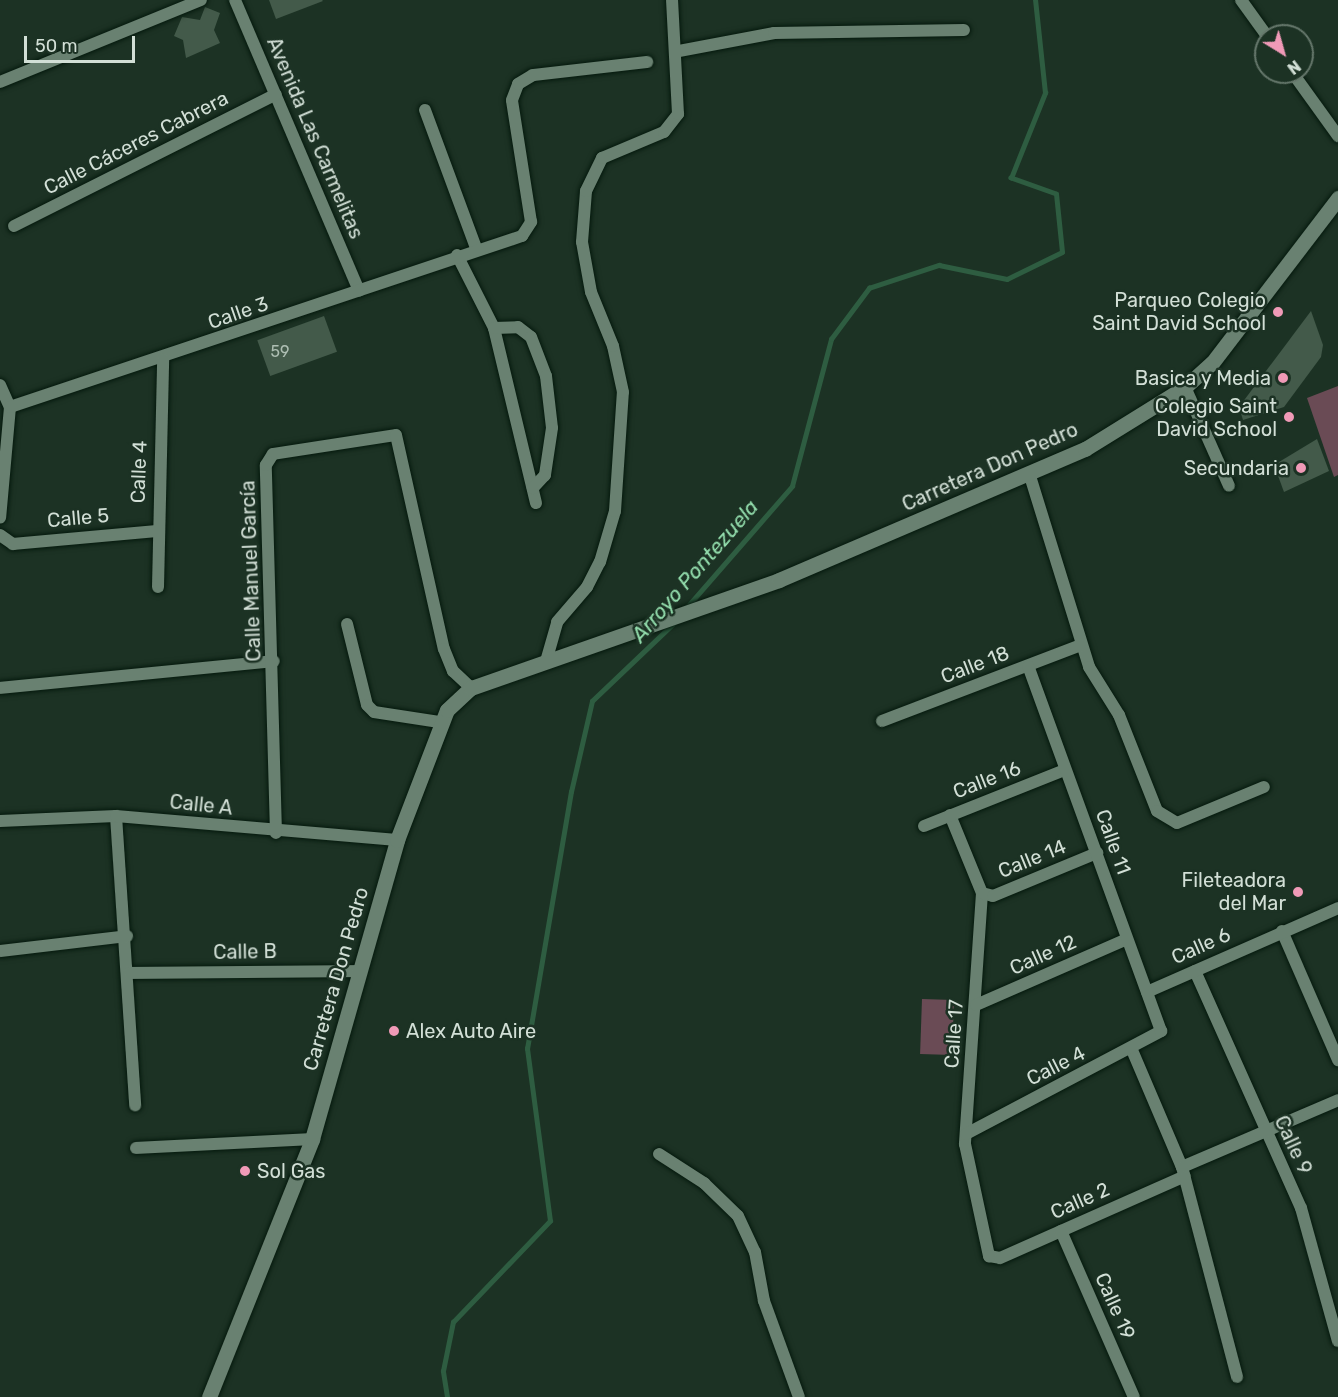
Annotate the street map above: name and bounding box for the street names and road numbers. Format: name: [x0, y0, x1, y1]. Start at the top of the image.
street label: Avenida Las Carmelitas: [262, 34, 368, 242]
street label: Calle Cáceres Cabrera: [40, 86, 232, 200]
street label: Calle 3: [205, 292, 271, 334]
street label: Carretera Don Pedro: [898, 417, 1082, 517]
street label: Calle 4: [126, 440, 152, 504]
street label: Calle Manuel García: [236, 480, 266, 662]
street label: Calle 5: [46, 503, 110, 533]
street label: Calle 18: [937, 641, 1013, 689]
street label: Calle 16: [950, 756, 1024, 804]
street label: Calle A: [168, 790, 234, 820]
street label: Calle 11: [1090, 806, 1136, 878]
street label: Calle 14: [995, 835, 1069, 883]
street label: Carretera Don Pedro: [298, 884, 374, 1074]
street label: Calle 6: [1168, 922, 1234, 970]
street label: Calle 12: [1006, 930, 1080, 980]
street label: Calle B: [213, 939, 277, 965]
street label: Calle 17: [940, 999, 968, 1069]
street label: Calle 4: [1023, 1041, 1089, 1091]
street label: Calle 9: [1269, 1112, 1317, 1178]
street label: Calle 2: [1047, 1177, 1113, 1225]
street label: Calle 19: [1090, 1269, 1140, 1343]

